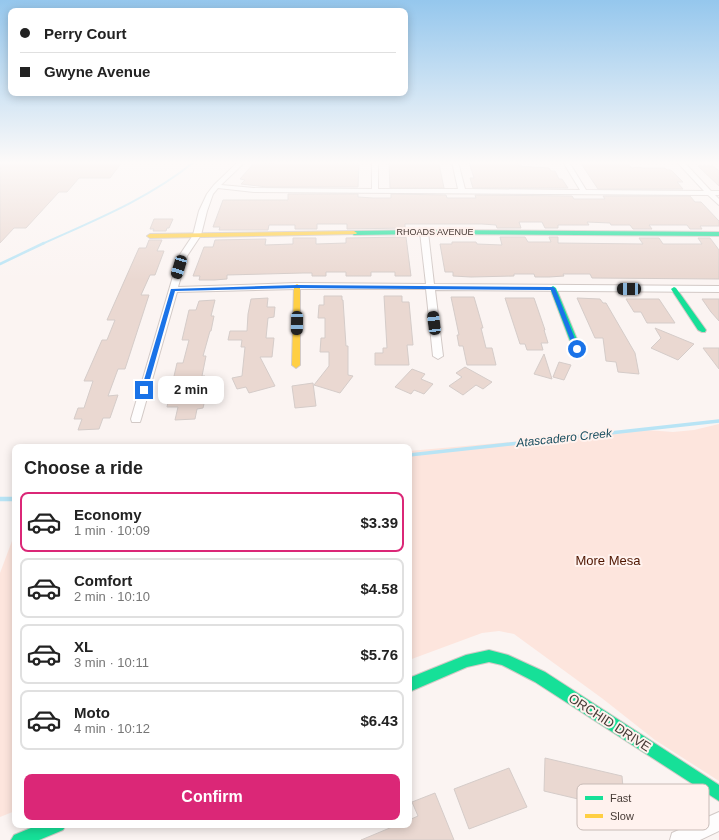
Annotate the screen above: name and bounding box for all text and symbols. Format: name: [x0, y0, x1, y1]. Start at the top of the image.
text: Perry Court: [44, 25, 127, 42]
text: Gwyne Avenue: [44, 63, 150, 80]
street label: RHOADS AVENUE: [397, 227, 473, 237]
car: [170, 254, 188, 280]
car: [617, 283, 641, 295]
car: [427, 310, 441, 336]
car: [291, 311, 303, 335]
route start: [568, 340, 586, 358]
callout: 2 min: [158, 376, 224, 404]
route end: [135, 381, 153, 399]
text: 2 min: [174, 382, 208, 397]
water label: Atascadero Creek: [515, 426, 613, 450]
text: Choose a ride: [24, 458, 143, 478]
icon: car: [26, 504, 62, 540]
text: Economy: [74, 506, 142, 523]
text: $3.39: [360, 514, 398, 531]
text: 1 min · 10:09: [74, 523, 150, 538]
park label: More Mesa: [575, 553, 641, 568]
icon: car: [26, 570, 62, 606]
text: Comfort: [74, 572, 132, 589]
text: $4.58: [360, 580, 398, 597]
text: 2 min · 10:10: [74, 589, 150, 604]
icon: car: [26, 636, 62, 672]
text: XL: [74, 638, 93, 655]
text: $5.76: [360, 646, 398, 663]
text: 3 min · 10:11: [74, 655, 149, 670]
street label: ORCHID DRIVE: [566, 690, 654, 755]
icon: car: [26, 702, 62, 738]
text: Moto: [74, 704, 110, 721]
text: $6.43: [360, 712, 398, 729]
text: 4 min · 10:12: [74, 721, 150, 736]
button: Confirm: [24, 774, 400, 820]
legend: [577, 784, 709, 830]
text: Fast: [610, 792, 631, 804]
text: Slow: [610, 810, 634, 822]

